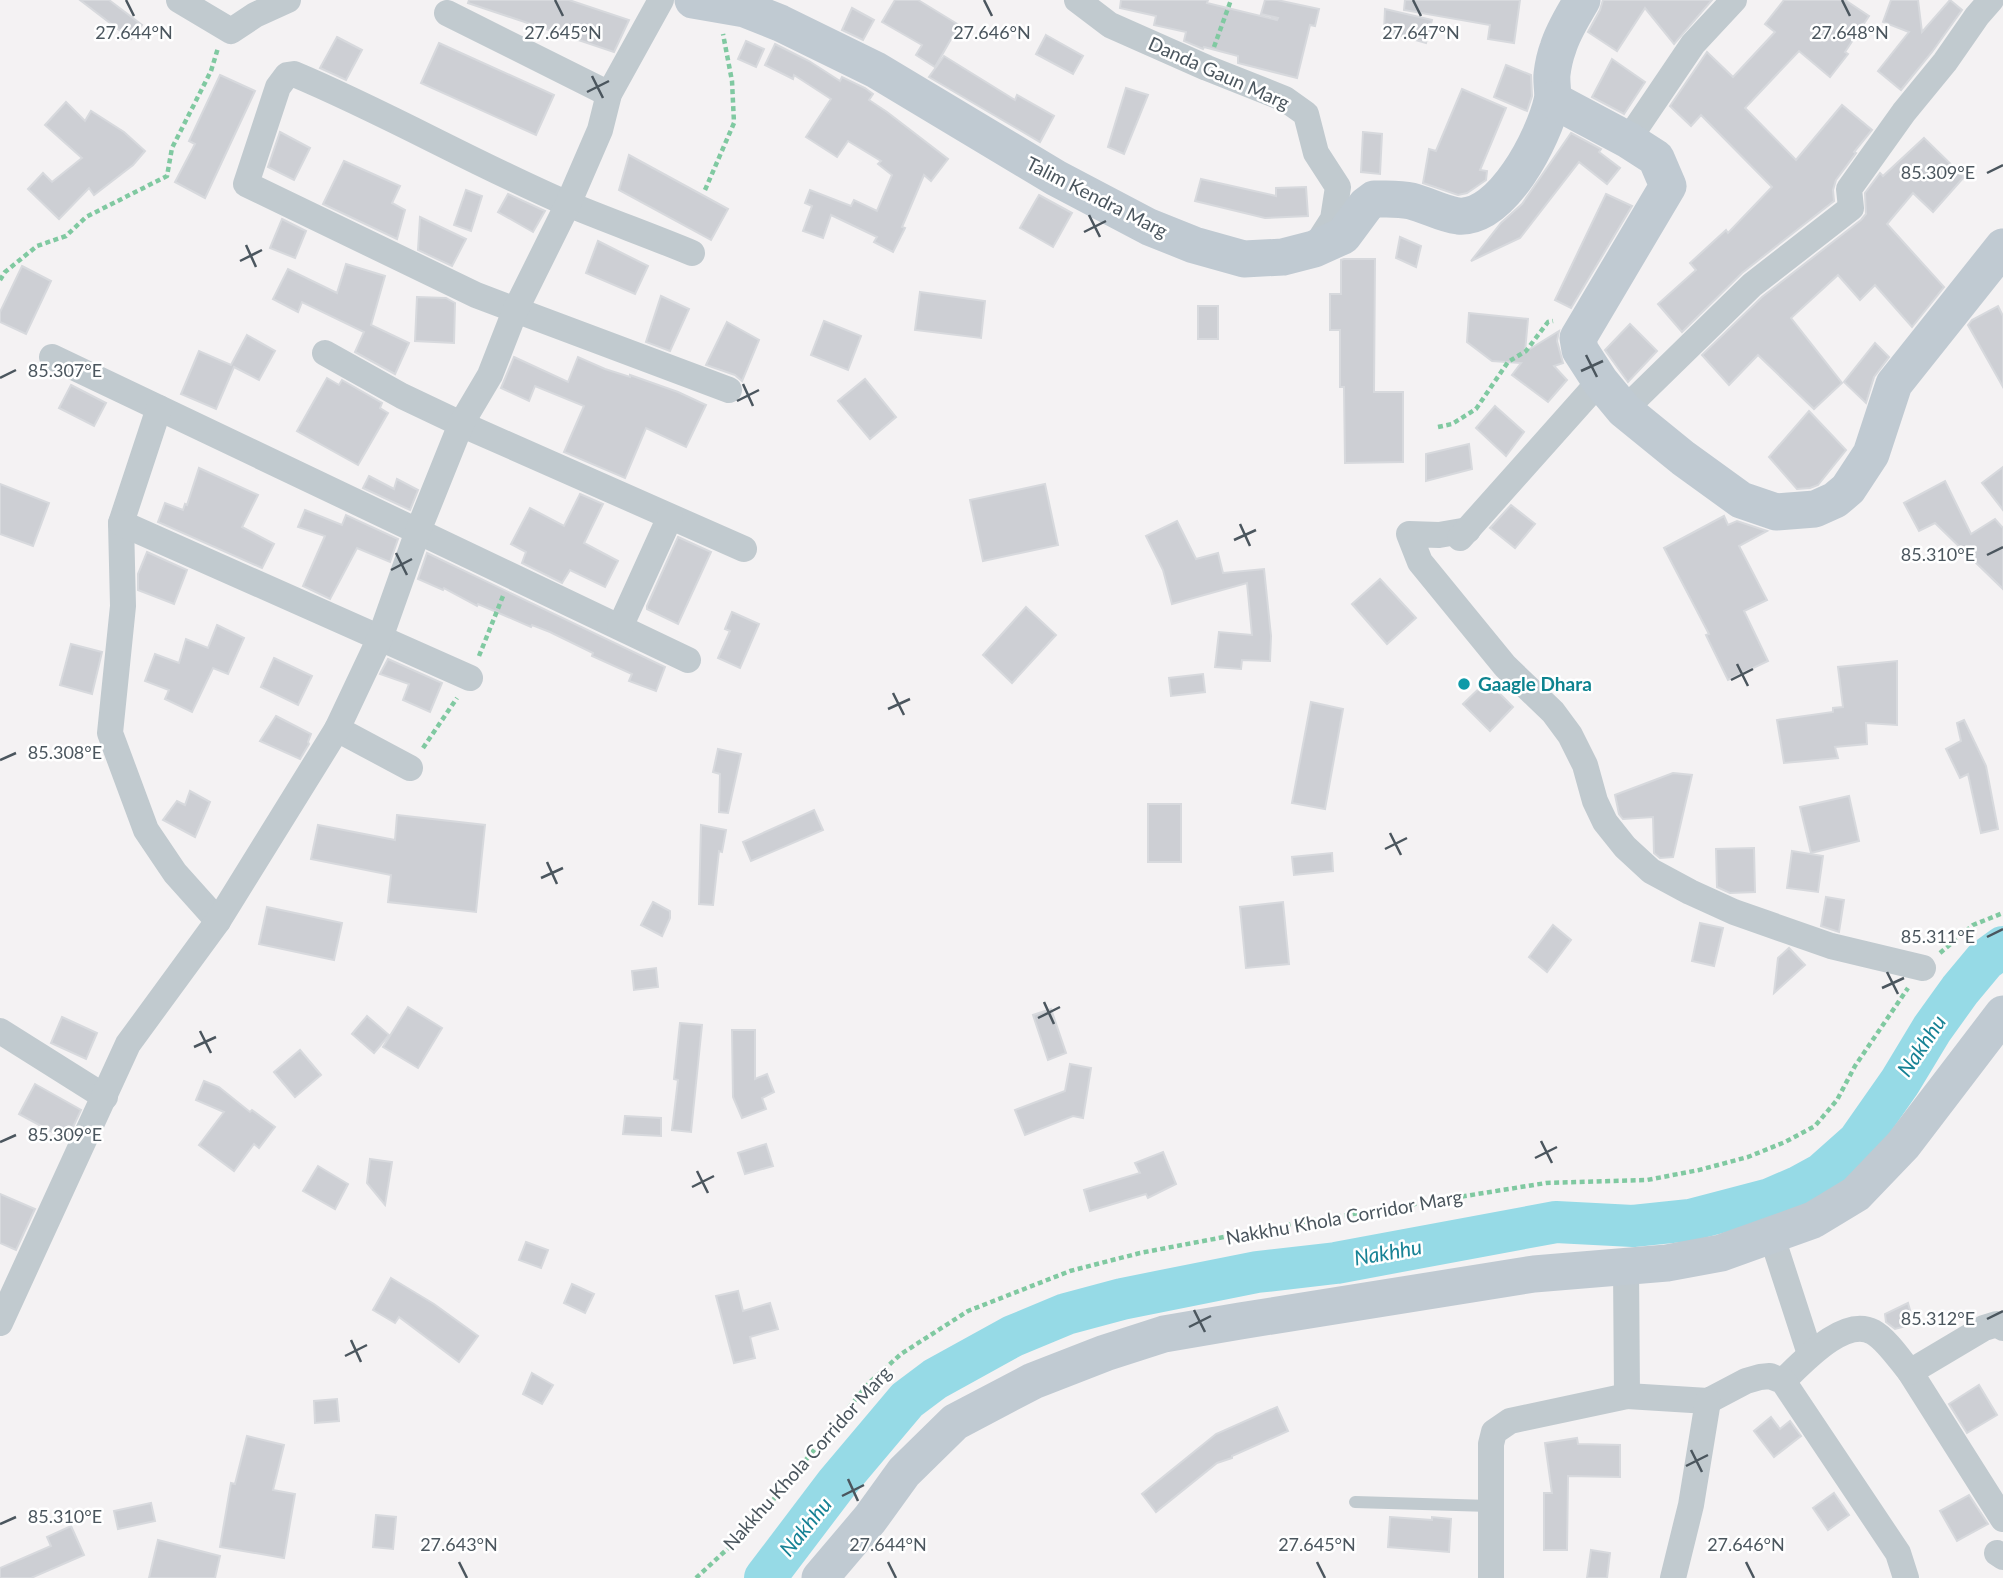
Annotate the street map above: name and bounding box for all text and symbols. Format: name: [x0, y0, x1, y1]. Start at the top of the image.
text: 27.644°N: [95, 21, 173, 43]
text: 27.645°N: [524, 21, 602, 43]
text: 27.646°N: [953, 21, 1031, 43]
text: 27.647°N: [1382, 21, 1460, 43]
text: 27.648°N: [1811, 21, 1889, 43]
street label: Danda Gaun Marg: [1145, 31, 1293, 114]
street label: Talim Kendra Marg: [1023, 151, 1172, 242]
text: 85.309°E: [1901, 161, 1975, 183]
text: 85.307°E: [28, 359, 102, 381]
text: 85.310°E: [1901, 543, 1975, 565]
place label: Gaagle Dhara: [1478, 672, 1592, 695]
marker: Gaagle Dhara: [1456, 676, 1472, 692]
text: 85.308°E: [28, 741, 102, 763]
text: 85.311°E: [1901, 925, 1975, 947]
water label: Nakhhu: [1891, 1010, 1950, 1081]
text: 85.309°E: [28, 1123, 102, 1145]
street label: Nakkhu Khola Corridor Marg: [1224, 1184, 1464, 1249]
water label: Nakhhu: [1352, 1233, 1424, 1270]
text: 85.312°E: [1901, 1307, 1975, 1329]
street label: Nakkhu Khola Corridor Marg: [718, 1361, 895, 1554]
water label: Nakhhu: [774, 1492, 836, 1561]
text: 85.310°E: [28, 1505, 102, 1527]
text: 27.643°N: [420, 1533, 498, 1555]
text: 27.644°N: [849, 1533, 927, 1555]
text: 27.645°N: [1278, 1533, 1356, 1555]
text: 27.646°N: [1707, 1533, 1785, 1555]

